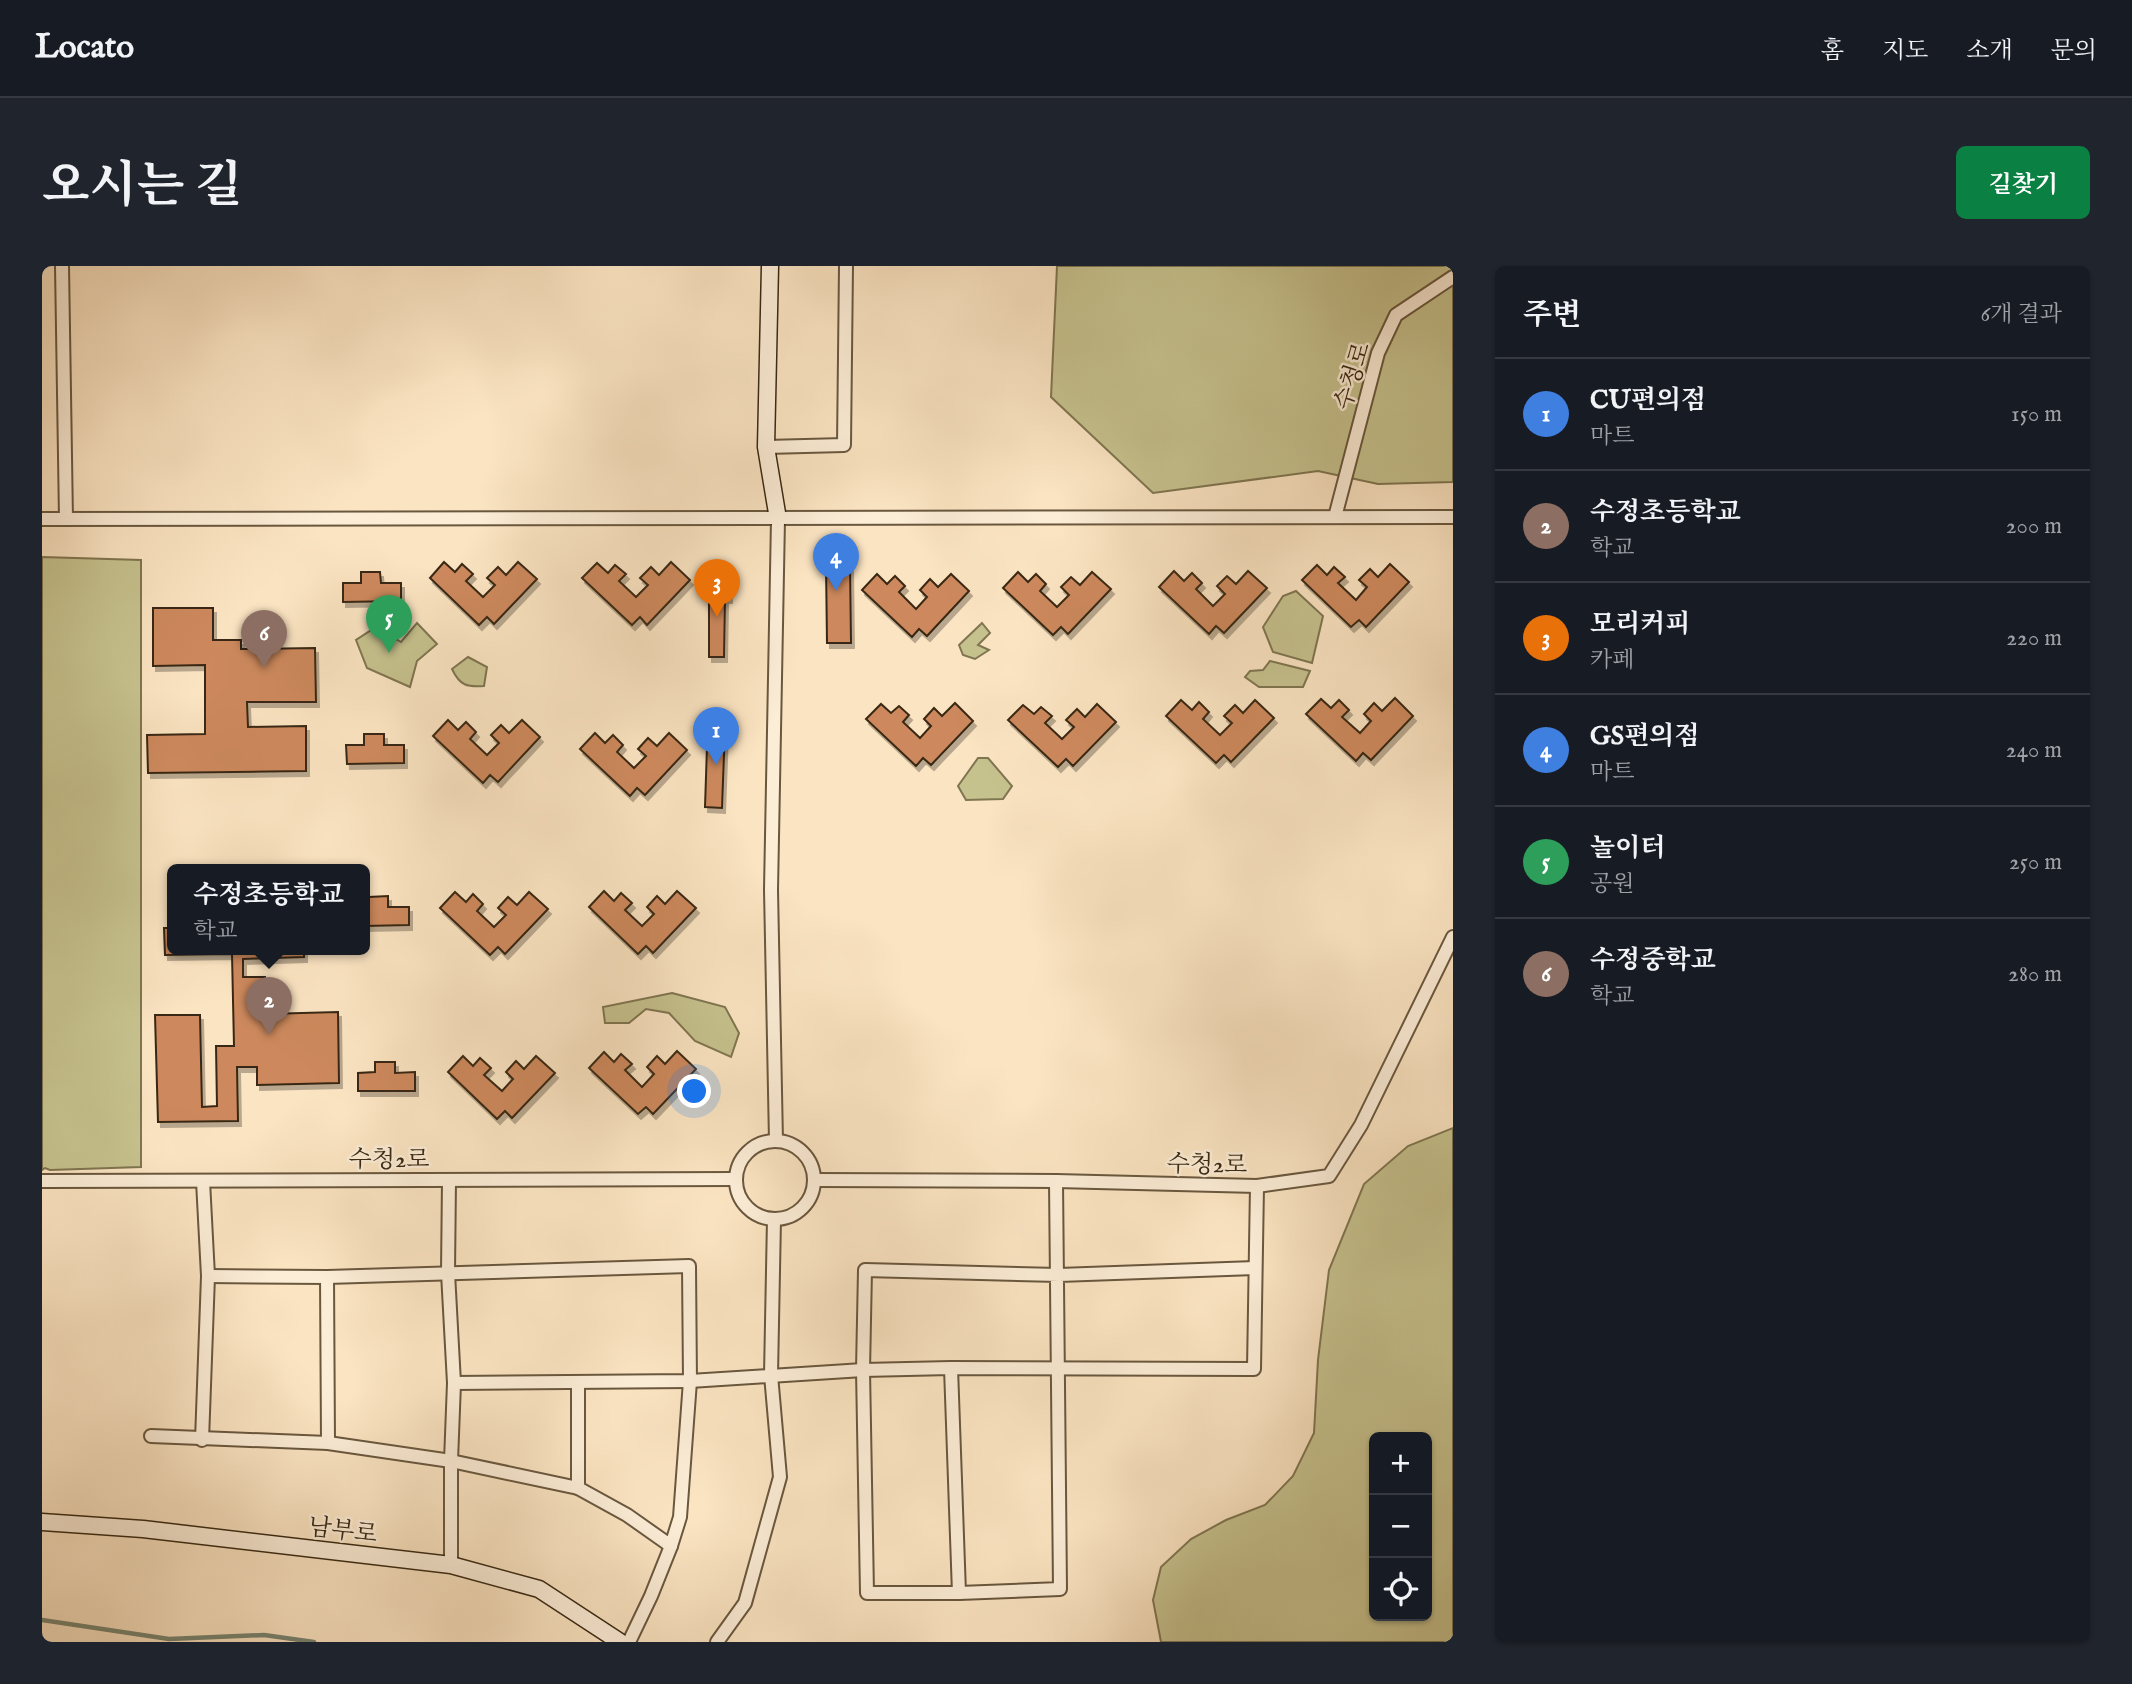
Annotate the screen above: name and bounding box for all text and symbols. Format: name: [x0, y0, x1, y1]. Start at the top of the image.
text: Locato: [35, 27, 134, 69]
text: 홈: [1821, 36, 1844, 67]
text: 지도: [1882, 36, 1928, 67]
text: 소개: [1966, 36, 2013, 67]
text: 문의: [2051, 36, 2097, 67]
button: 길찾기: [1956, 146, 2090, 219]
text: 오시는 길: [42, 157, 242, 219]
text: 주변: [1523, 297, 1581, 335]
text: 6개 결과: [1981, 300, 2062, 329]
street label: 수청로: [1328, 339, 1378, 414]
text: CU편의점: [1590, 384, 1706, 417]
text: 1: [1542, 400, 1550, 429]
text: 150 m: [2011, 400, 2062, 429]
text: 마트: [1590, 422, 1634, 451]
text: 수정초등학교: [1590, 496, 1741, 529]
text: 2: [1541, 512, 1551, 541]
text: 200 m: [2006, 512, 2062, 541]
pin: 4: [813, 533, 859, 591]
text: 학교: [1590, 534, 1634, 563]
pin: 3: [694, 559, 740, 617]
pin: 5: [366, 595, 412, 653]
text: 모리커피: [1590, 608, 1690, 641]
pin: 6: [241, 610, 287, 668]
text: 3: [1542, 624, 1550, 653]
text: 220 m: [2006, 624, 2062, 653]
text: 카페: [1590, 646, 1634, 675]
pin: 1: [693, 707, 739, 765]
text: GS편의점: [1590, 720, 1699, 753]
text: 4: [1540, 736, 1552, 765]
text: 240 m: [2006, 736, 2062, 765]
text: 마트: [1590, 758, 1634, 787]
text: 놀이터: [1590, 832, 1665, 865]
text: 5: [1542, 848, 1550, 877]
text: 250 m: [2009, 848, 2062, 877]
popup: [167, 864, 370, 955]
text: 공원: [1590, 870, 1634, 899]
text: 수정초등학교: [193, 879, 344, 912]
text: 학교: [193, 917, 238, 946]
text: 수정중학교: [1590, 944, 1716, 977]
text: 6: [1541, 960, 1551, 989]
text: 280 m: [2008, 960, 2062, 989]
pin: 2: [246, 977, 292, 1035]
text: 학교: [1590, 982, 1634, 1011]
your location: [677, 1074, 711, 1108]
street label: 수청2로: [349, 1145, 429, 1176]
street label: 수청2로: [1166, 1149, 1248, 1182]
map controls: [1369, 1432, 1432, 1621]
button: +: [1369, 1432, 1432, 1495]
button: −: [1369, 1495, 1432, 1558]
street label: 남부로: [306, 1512, 379, 1551]
button: locate: [1369, 1558, 1432, 1621]

